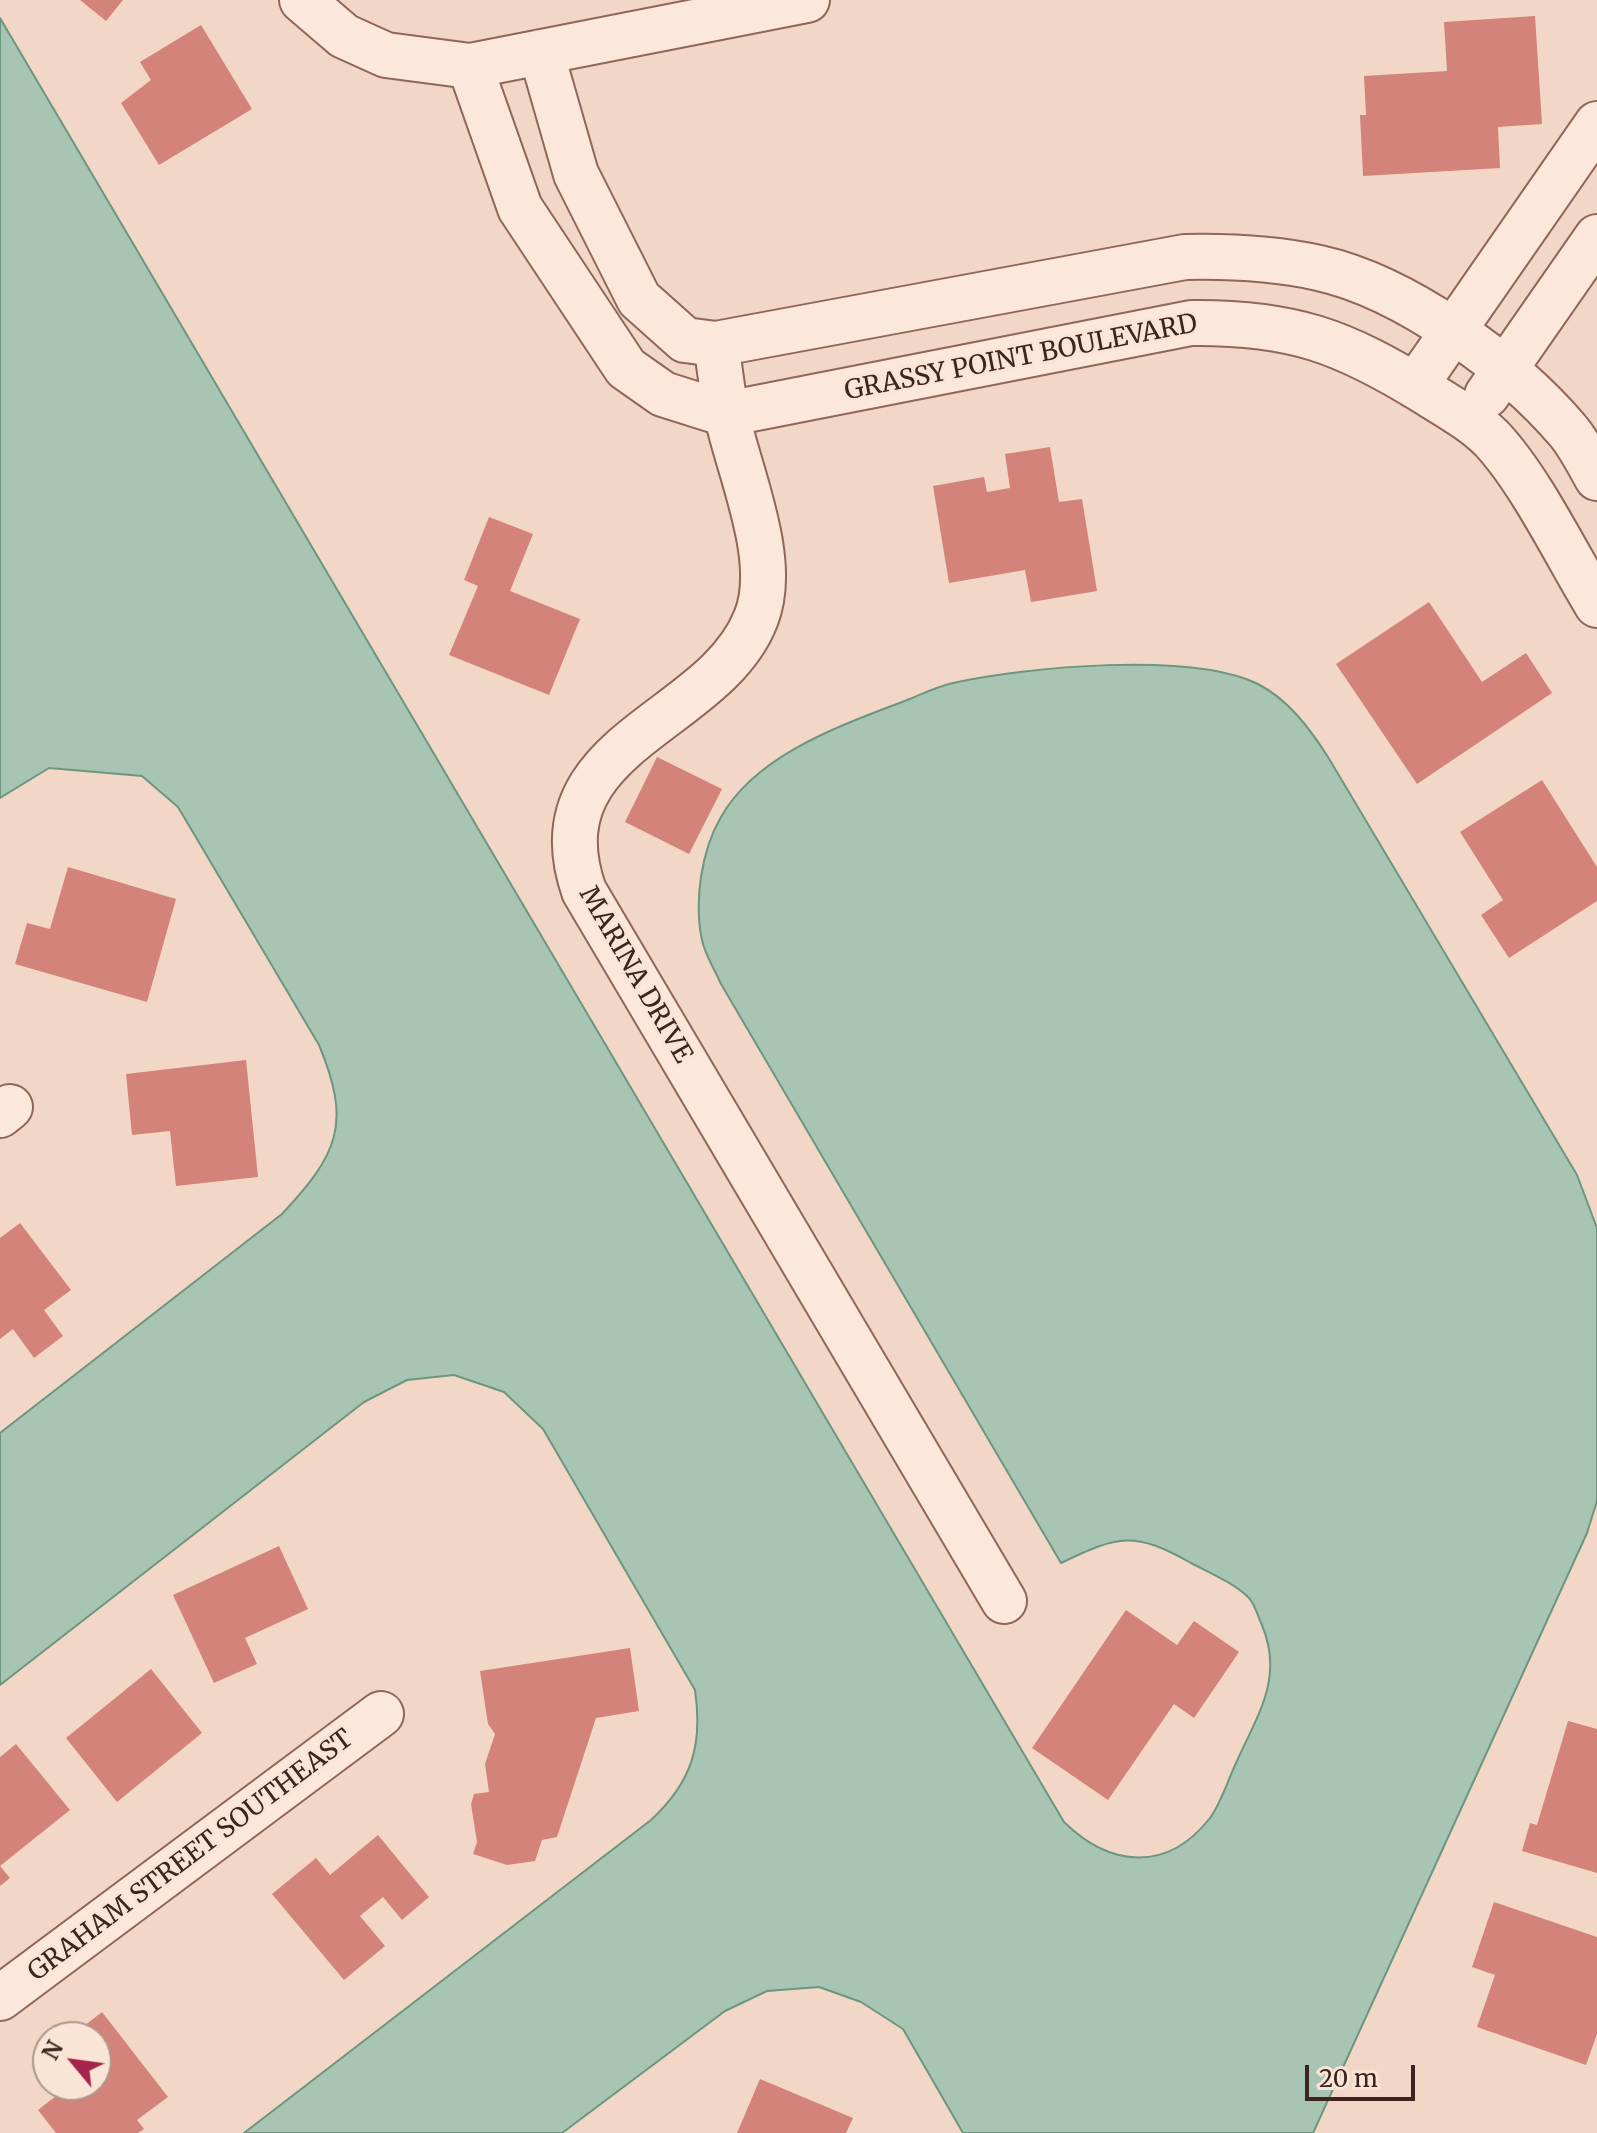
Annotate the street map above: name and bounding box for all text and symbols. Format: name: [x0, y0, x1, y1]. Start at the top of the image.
street label: GRASSY POINT BOULEVARD: [842, 308, 1200, 408]
street label: MARINA DRIVE: [572, 881, 698, 1069]
street label: GRAHAM STREET SOUTHEAST: [22, 1724, 360, 1988]
north arrow: [32, 2021, 112, 2101]
text: N: [36, 2036, 69, 2065]
scale bar: [1309, 2049, 1419, 2099]
text: 20 m: [1319, 2063, 1378, 2094]

